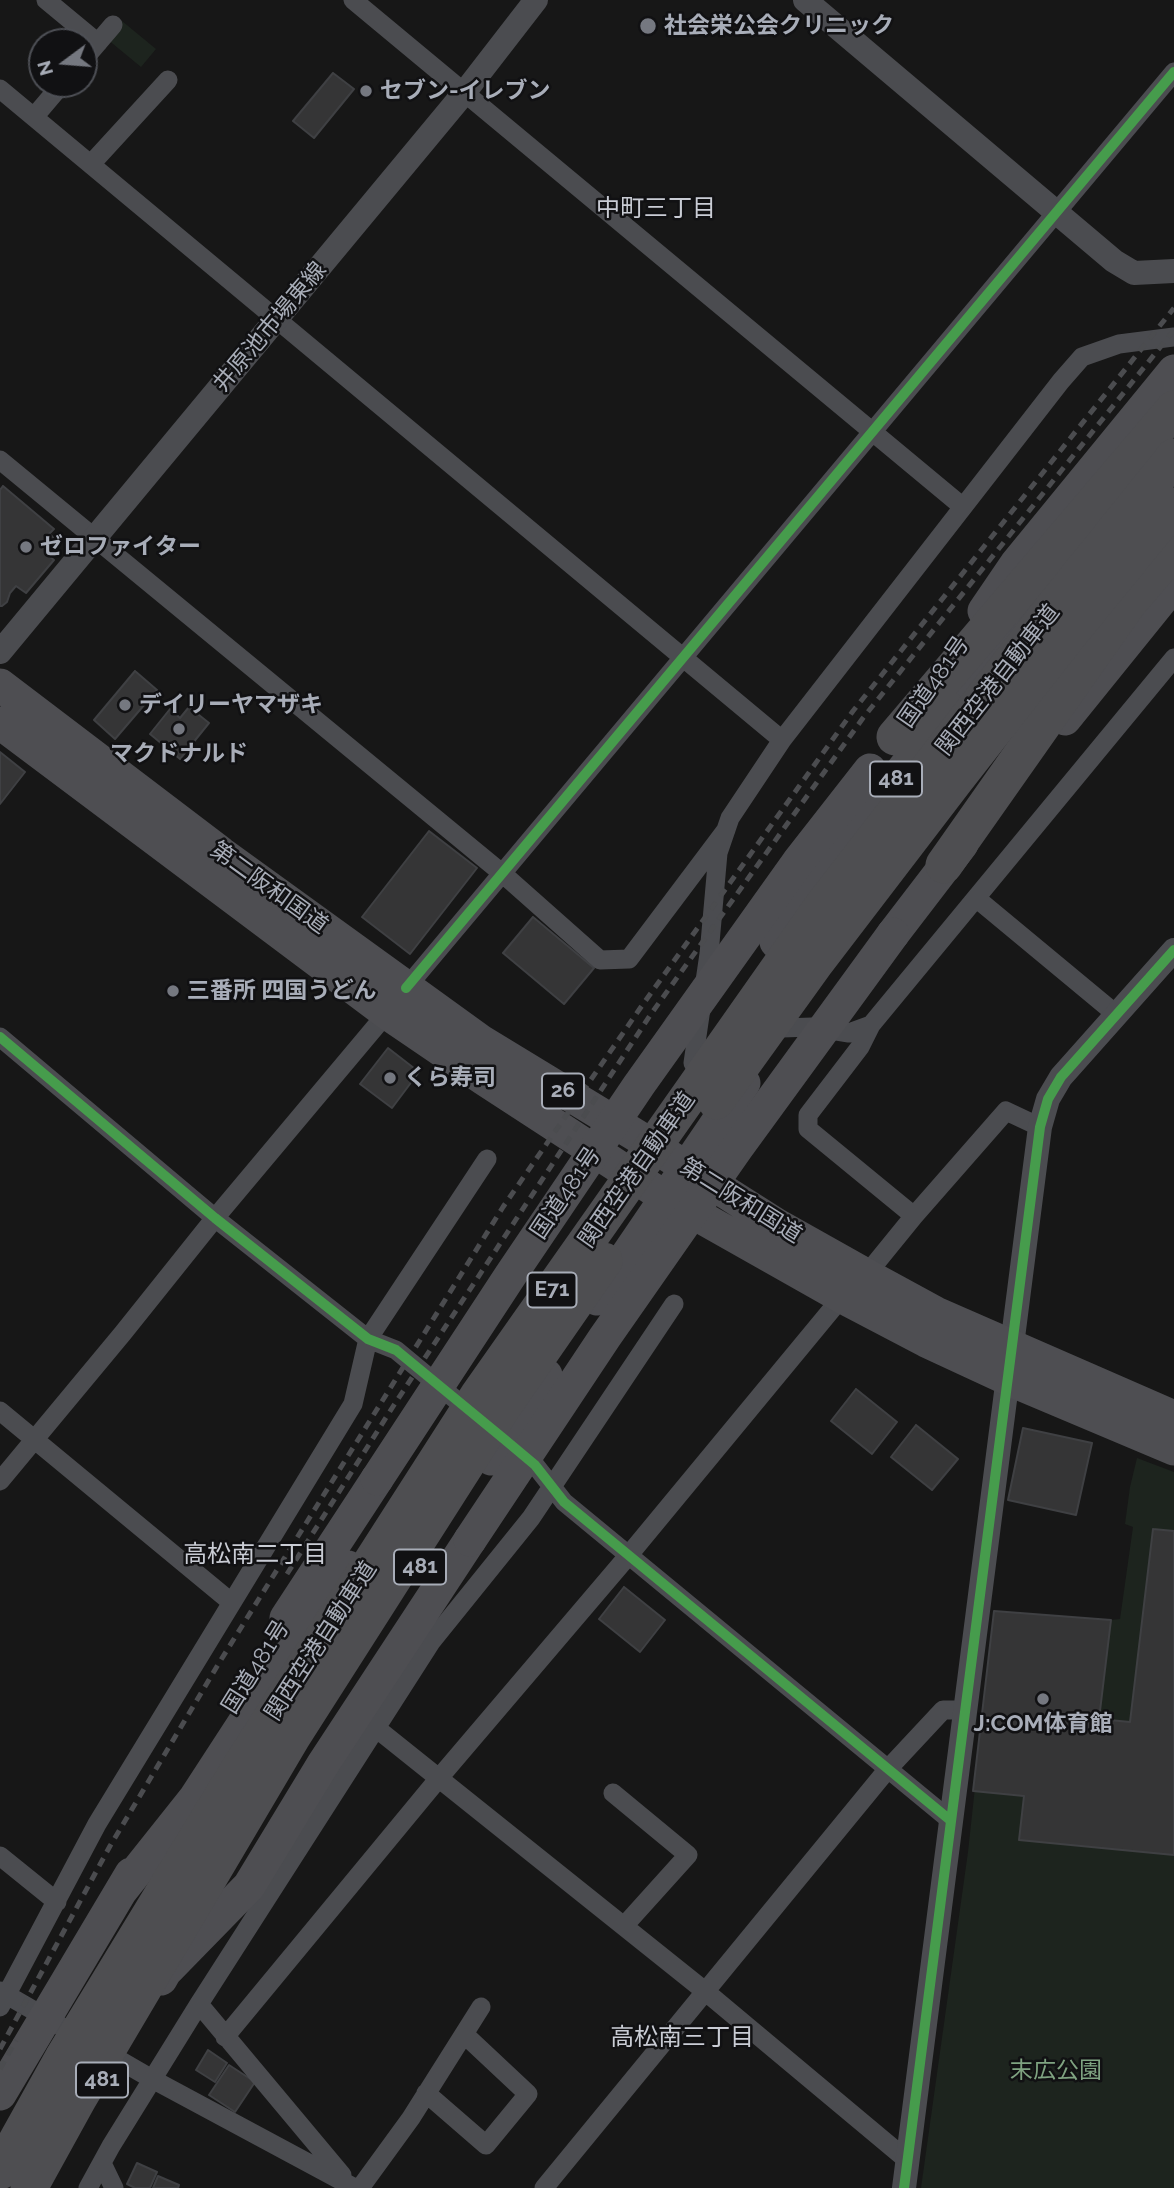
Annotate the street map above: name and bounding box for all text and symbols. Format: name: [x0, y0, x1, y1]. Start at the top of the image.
place label: 社会栄公会クリニック: [664, 12, 894, 40]
marker: 社会栄公会クリニック: [638, 16, 658, 36]
north arrow: [28, 28, 98, 98]
text: N: [32, 58, 57, 78]
place label: セブン-イレブン: [380, 77, 551, 105]
marker: セブン-イレブン: [358, 83, 374, 99]
district label: 中町三丁目: [596, 195, 716, 223]
street label: 井原池市場東線: [208, 256, 332, 398]
place label: ゼロファイター: [40, 533, 201, 561]
marker: ゼロファイター: [18, 539, 34, 555]
street label: 関西空港自動車道: [930, 599, 1066, 761]
street label: 国道481号: [893, 631, 975, 733]
place label: デイリーヤマザキ: [139, 691, 323, 719]
marker: デイリーヤマザキ: [117, 697, 133, 713]
marker: マクドナルド: [171, 721, 187, 737]
place label: マクドナルド: [110, 740, 248, 768]
road number: 481: [870, 762, 922, 796]
street label: 第二阪和国道: [205, 836, 333, 940]
place label: 三番所 四国うどん: [187, 977, 377, 1005]
marker: 三番所 四国うどん: [165, 983, 181, 999]
place label: くら寿司: [404, 1064, 496, 1092]
marker: くら寿司: [382, 1070, 398, 1086]
road number: 26: [542, 1074, 584, 1108]
street label: 関西空港自動車道: [573, 1087, 701, 1253]
street label: 国道481号: [525, 1142, 607, 1244]
street label: 第二阪和国道: [675, 1153, 807, 1249]
road number: E71: [528, 1272, 576, 1308]
district label: 高松南二丁目: [183, 1541, 327, 1569]
road number: 481: [394, 1550, 446, 1584]
street label: 関西空港自動車道: [259, 1556, 383, 1726]
street label: 国道481号: [216, 1615, 296, 1719]
marker: J:COM体育館: [1035, 1691, 1051, 1707]
place label: J:COM体育館: [974, 1710, 1112, 1738]
district label: 高松南三丁目: [610, 2024, 754, 2052]
park label: 末広公園: [1010, 2057, 1102, 2085]
road number: 481: [76, 2062, 128, 2098]

